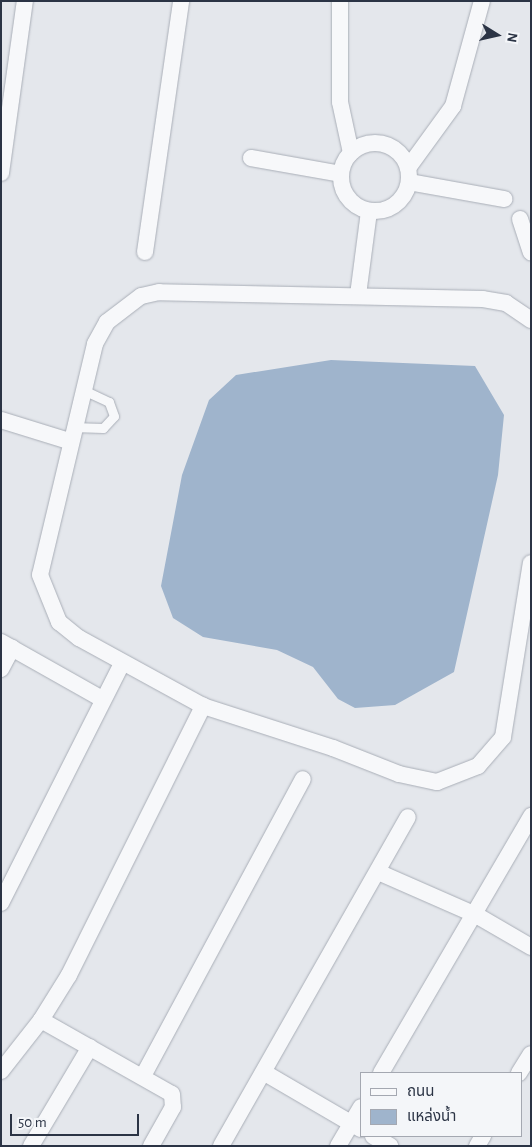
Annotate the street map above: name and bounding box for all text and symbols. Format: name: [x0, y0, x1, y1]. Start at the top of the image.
north arrow: [472, 10, 522, 60]
text: N: [504, 32, 520, 44]
legend: [360, 1072, 522, 1137]
text: ถนน: [407, 1084, 434, 1099]
scale bar: [12, 1104, 141, 1136]
text: แหล่งน้ำ: [407, 1109, 456, 1124]
text: 50 m: [18, 1115, 47, 1130]

